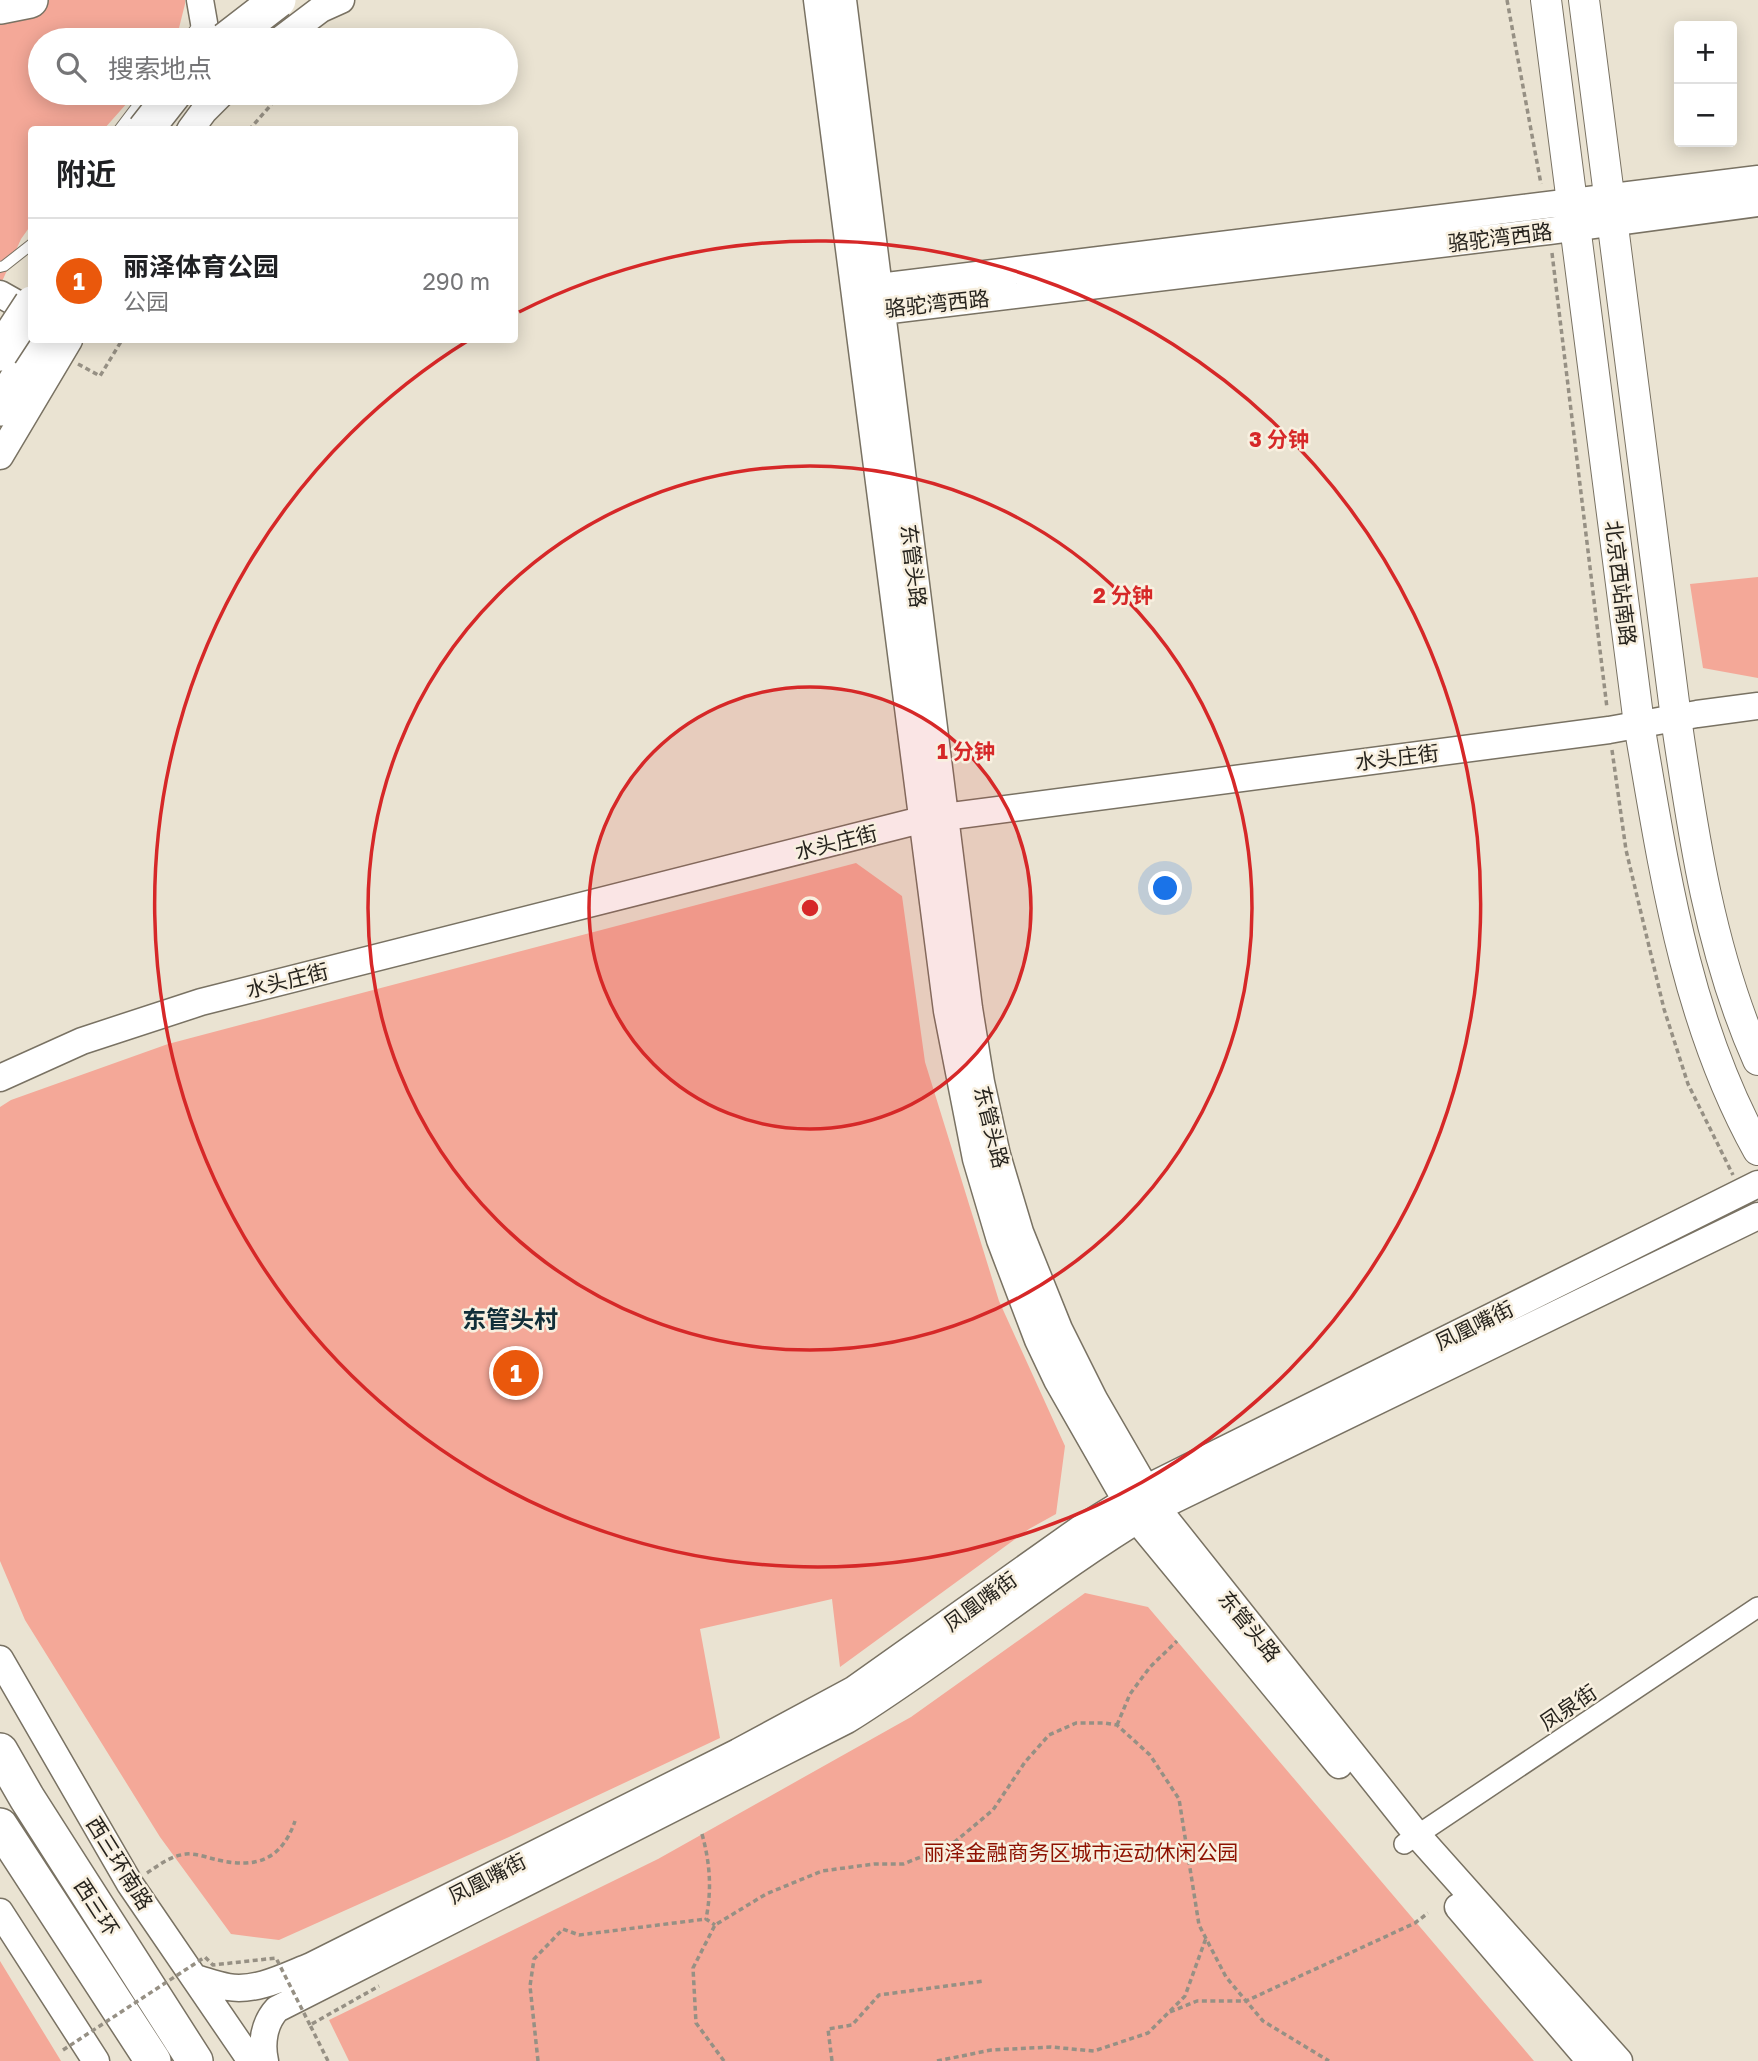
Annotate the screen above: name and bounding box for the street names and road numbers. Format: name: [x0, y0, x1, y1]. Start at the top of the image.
street label: 骆驼湾西路: [1446, 218, 1554, 256]
street label: 骆驼湾西路: [883, 285, 991, 321]
street label: 北京西站南路: [1600, 519, 1642, 647]
street label: 东管头路: [896, 523, 932, 609]
street label: 水头庄街: [1354, 739, 1440, 775]
street label: 水头庄街: [792, 819, 880, 865]
street label: 水头庄街: [243, 957, 331, 1003]
street label: 东管头路: [969, 1083, 1015, 1171]
street label: 凤凰嘴街: [1431, 1295, 1517, 1355]
street label: 凤凰嘴街: [938, 1566, 1022, 1636]
street label: 东管头路: [1213, 1585, 1287, 1667]
street label: 凤泉街: [1535, 1679, 1601, 1735]
street label: 西三环南路: [81, 1812, 159, 1914]
street label: 凤凰嘴街: [444, 1847, 530, 1909]
street label: 西三环: [69, 1874, 125, 1940]

